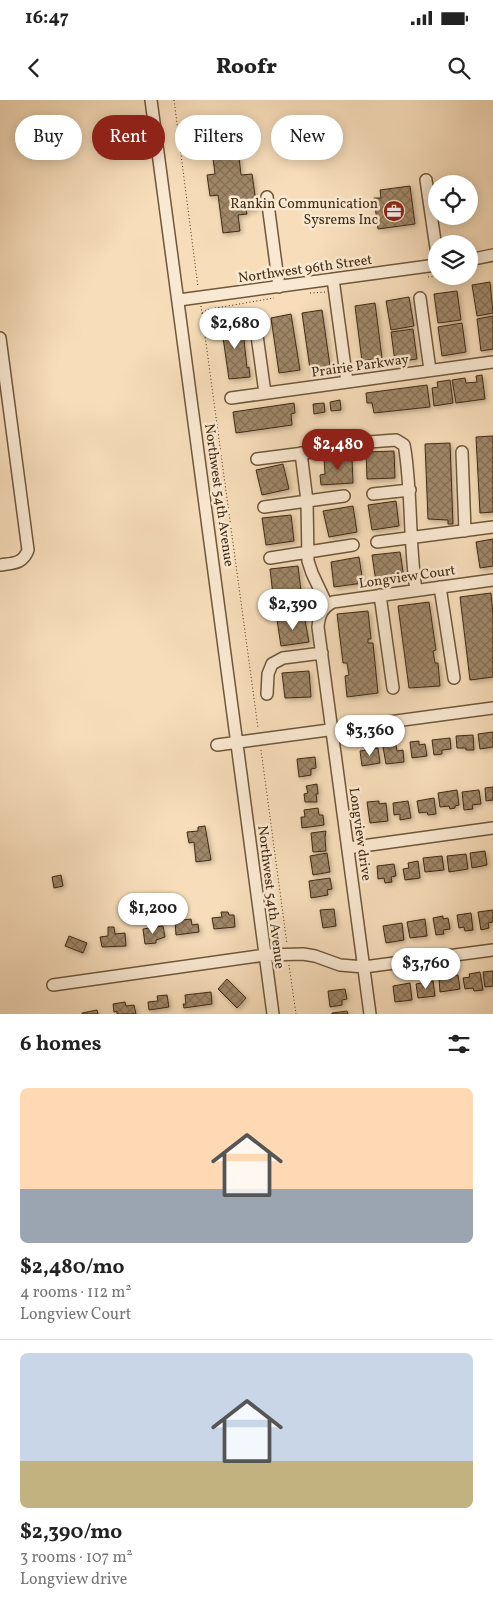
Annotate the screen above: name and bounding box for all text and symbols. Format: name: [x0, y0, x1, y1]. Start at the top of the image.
text: 16:47: [25, 5, 69, 31]
text: Roofr: [216, 52, 277, 83]
icon: back: [20, 54, 48, 82]
icon: search: [445, 54, 473, 82]
chip: Buy: [15, 115, 82, 160]
chip: Rent: [92, 115, 165, 160]
chip: Filters: [175, 115, 261, 160]
chip: New: [271, 115, 343, 160]
map controls: [428, 175, 478, 285]
button: locate: [428, 175, 478, 225]
place label: Rankin Communication Sysrems Inc: [230, 195, 378, 230]
office icon: Rankin Communication Sysrems Inc: [382, 199, 406, 223]
button: layers: [428, 235, 478, 285]
street label: Northwest 96th Street: [237, 251, 374, 288]
pin: $2,680: [194, 308, 276, 350]
text: $2,680: [210, 313, 260, 335]
street label: Prairie Parkway: [310, 350, 411, 383]
street label: Northwest 54th Avenue: [199, 422, 238, 568]
pin: $2,480: [297, 428, 379, 471]
text: $2,480: [313, 434, 363, 456]
street label: Longview Court: [358, 561, 457, 594]
pin: $2,390: [252, 588, 334, 631]
text: $2,390: [269, 594, 317, 616]
pin: $3,360: [329, 714, 411, 757]
text: $3,360: [346, 720, 394, 742]
street label: Longview drive: [344, 786, 376, 882]
street label: Northwest 54th Avenue: [252, 824, 289, 970]
pin: $1,200: [112, 892, 194, 935]
text: $1,200: [129, 898, 177, 920]
pin: $3,760: [385, 948, 467, 990]
text: $3,760: [402, 953, 450, 975]
text: 6 homes: [20, 1030, 101, 1059]
icon: filters: [445, 1030, 473, 1058]
icon: home: [202, 1120, 292, 1210]
text: $2,480/mo: [20, 1253, 124, 1282]
text: 4 rooms · 112 m²: [20, 1282, 131, 1304]
text: Longview Court: [20, 1304, 131, 1326]
icon: home: [202, 1386, 292, 1476]
text: $2,390/mo: [20, 1518, 122, 1547]
text: 3 rooms · 107 m²: [20, 1547, 133, 1569]
text: Longview drive: [20, 1569, 127, 1591]

